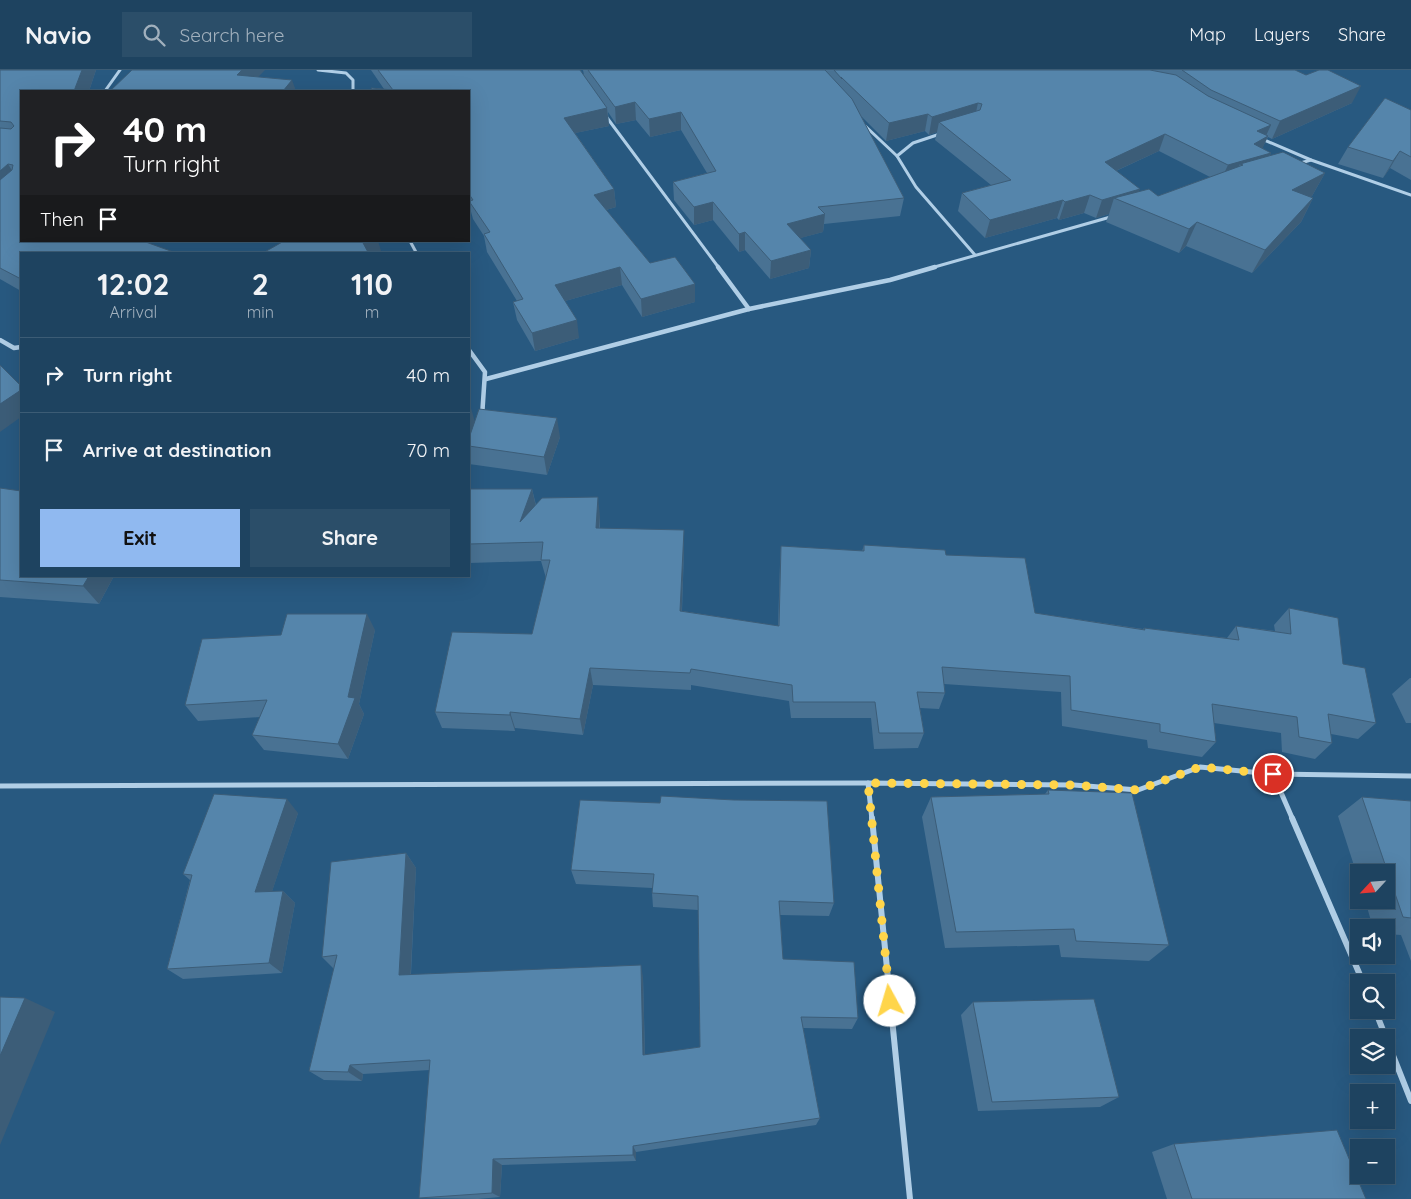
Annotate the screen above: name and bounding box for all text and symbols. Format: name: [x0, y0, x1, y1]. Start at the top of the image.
search box: [122, 12, 472, 57]
text: Navio: [25, 20, 92, 50]
icon: search: [140, 21, 168, 49]
text: Search here: [180, 23, 284, 47]
text: Map: [1189, 23, 1226, 46]
text: Layers: [1254, 23, 1310, 46]
text: Share: [1338, 23, 1386, 46]
text: 40 m: [123, 107, 207, 151]
icon: right: [40, 110, 105, 175]
text: Turn right: [123, 150, 220, 178]
icon: arrive: [94, 205, 122, 233]
text: Then: [40, 207, 84, 231]
text: 12:02: [97, 265, 170, 303]
text: 2: [252, 265, 269, 303]
text: 110: [351, 265, 393, 303]
text: Arrival: [109, 302, 157, 322]
text: min: [247, 302, 274, 322]
text: m: [365, 302, 379, 322]
icon: right: [40, 361, 68, 389]
text: Turn right: [83, 363, 172, 387]
text: 40 m: [406, 363, 450, 387]
icon: arrive: [40, 436, 68, 464]
text: Arrive at destination: [83, 438, 272, 462]
text: 70 m: [406, 438, 450, 462]
button: Exit: [40, 509, 240, 567]
button: Share: [250, 509, 450, 567]
pin: [1252, 753, 1294, 795]
icon: arrive: [1259, 760, 1287, 788]
north arrow: [1350, 864, 1395, 909]
map controls: [1350, 864, 1395, 1184]
button: sound: [1350, 919, 1395, 964]
position arrow: [863, 974, 915, 1026]
button: search: [1350, 974, 1395, 1019]
button: layers: [1350, 1029, 1395, 1074]
button: +: [1350, 1084, 1395, 1129]
button: −: [1350, 1139, 1395, 1184]

